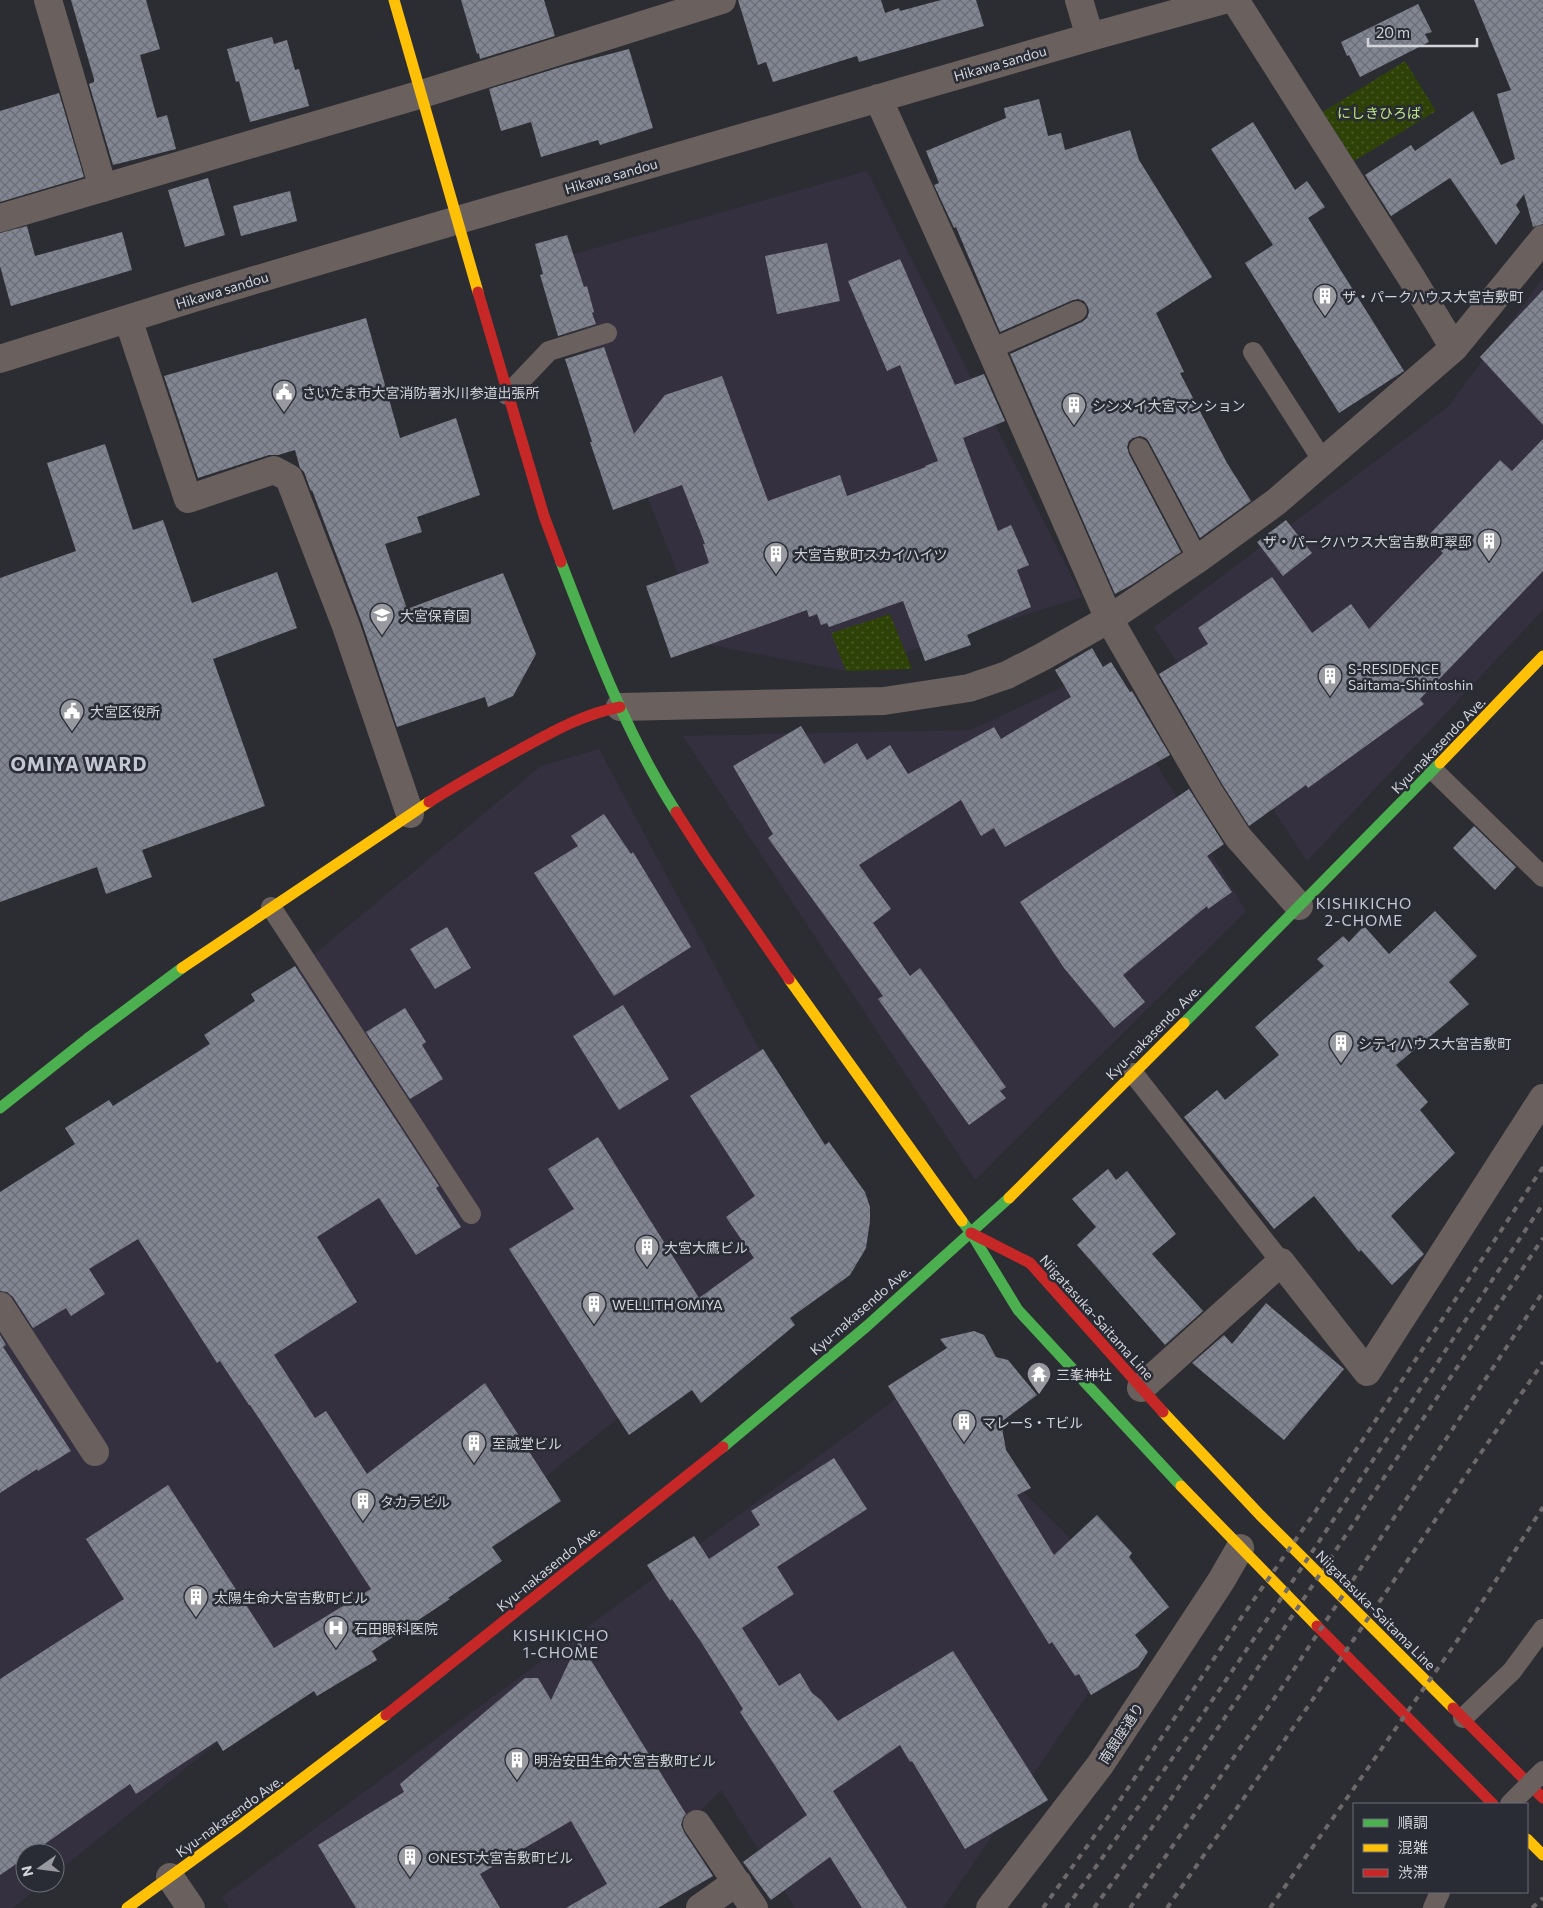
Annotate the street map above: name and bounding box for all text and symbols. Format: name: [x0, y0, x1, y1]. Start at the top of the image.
scale bar: [1368, 15, 1477, 47]
text: 20 m: [1376, 23, 1410, 41]
street label: Hikawa sandou: [952, 42, 1048, 84]
park label: にしきひろば: [1337, 104, 1421, 121]
street label: Hikawa sandou: [563, 155, 659, 197]
street label: Hikawa sandou: [174, 268, 270, 312]
building icon: ザ・パークハウス大宮吉敷町: [1312, 283, 1338, 317]
place label: ザ・パークハウス大宮吉敷町: [1342, 288, 1523, 305]
public building icon: さいたま市大宮消防署氷川参道出張所: [271, 379, 297, 413]
place label: さいたま市大宮消防署氷川参道出張所: [302, 384, 540, 401]
building icon: シンメイ大宮マンション: [1061, 392, 1087, 426]
place label: シンメイ大宮マンション: [1092, 397, 1246, 414]
building icon: ザ・パークハウス大宮吉敷町翠邸: [1476, 528, 1502, 562]
place label: ザ・パークハウス大宮吉敷町翠邸: [1263, 533, 1472, 550]
building icon: 大宮吉敷町スカイハイツ: [763, 541, 789, 575]
place label: 大宮吉敷町スカイハイツ: [794, 546, 947, 563]
school or university icon: 大宮保育園: [369, 602, 395, 636]
place label: 大宮保育園: [400, 607, 470, 624]
place label: S-RESIDENCE Saitama-Shintoshin: [1348, 660, 1473, 693]
building icon: S-RESIDENCE Saitama-Shintoshin: [1317, 663, 1343, 697]
street label: Kyu-nakasendo Ave.: [1388, 693, 1488, 797]
public building icon: 大宮区役所: [59, 698, 85, 732]
place label: 大宮区役所: [90, 703, 160, 720]
district label: OMIYA WARD: [11, 752, 147, 775]
district label: KISHIKICHO 2-CHOME: [1316, 894, 1412, 929]
street label: Kyu-nakasendo Ave.: [1102, 981, 1204, 1083]
building icon: シティハウス大宮吉敷町: [1328, 1030, 1354, 1064]
place label: シティハウス大宮吉敷町: [1358, 1035, 1511, 1052]
building icon: 大宮大鷹ビル: [634, 1234, 660, 1268]
place label: 大宮大鷹ビル: [664, 1239, 748, 1256]
street label: Niigatasuka-Saitama Line: [1036, 1251, 1158, 1383]
street label: Kyu-nakasendo Ave.: [806, 1262, 914, 1358]
building icon: WELLITH OMIYA: [581, 1291, 607, 1325]
place label: WELLITH OMIYA: [612, 1296, 723, 1313]
temple icon: 三峯神社: [1026, 1361, 1052, 1395]
place label: 三峯神社: [1056, 1366, 1112, 1383]
building icon: マレーS・Tビル: [951, 1409, 977, 1443]
place label: マレーS・Tビル: [982, 1414, 1083, 1431]
building icon: 至誠堂ビル: [461, 1430, 487, 1464]
place label: 至誠堂ビル: [492, 1435, 562, 1452]
building icon: タカラビル: [350, 1488, 376, 1522]
place label: タカラビル: [380, 1493, 450, 1510]
street label: Kyu-nakasendo Ave.: [493, 1521, 603, 1615]
street label: Niigatasuka-Saitama Line: [1313, 1547, 1439, 1673]
building icon: 太陽生命大宮吉敷町ビル: [183, 1584, 209, 1618]
place label: 太陽生命大宮吉敷町ビル: [214, 1589, 368, 1606]
hospital icon: 石田眼科医院: [323, 1615, 349, 1649]
place label: 石田眼科医院: [354, 1620, 438, 1637]
district label: KISHIKICHO 1-CHOME: [513, 1626, 609, 1661]
street label: 南銀座通り: [1095, 1699, 1147, 1767]
building icon: 明治安田生命大宮吉敷町ビル: [504, 1747, 530, 1781]
place label: 明治安田生命大宮吉敷町ビル: [534, 1752, 716, 1769]
street label: Kyu-nakasendo Ave.: [172, 1772, 286, 1860]
legend: [1353, 1803, 1528, 1893]
text: 順調: [1398, 1813, 1428, 1831]
text: 混雑: [1398, 1838, 1428, 1856]
north arrow: [15, 1843, 65, 1893]
building icon: ONEST大宮吉敷町ビル: [397, 1844, 423, 1878]
place label: ONEST大宮吉敷町ビル: [428, 1849, 573, 1866]
text: 渋滞: [1398, 1863, 1428, 1881]
text: N: [17, 1864, 36, 1878]

